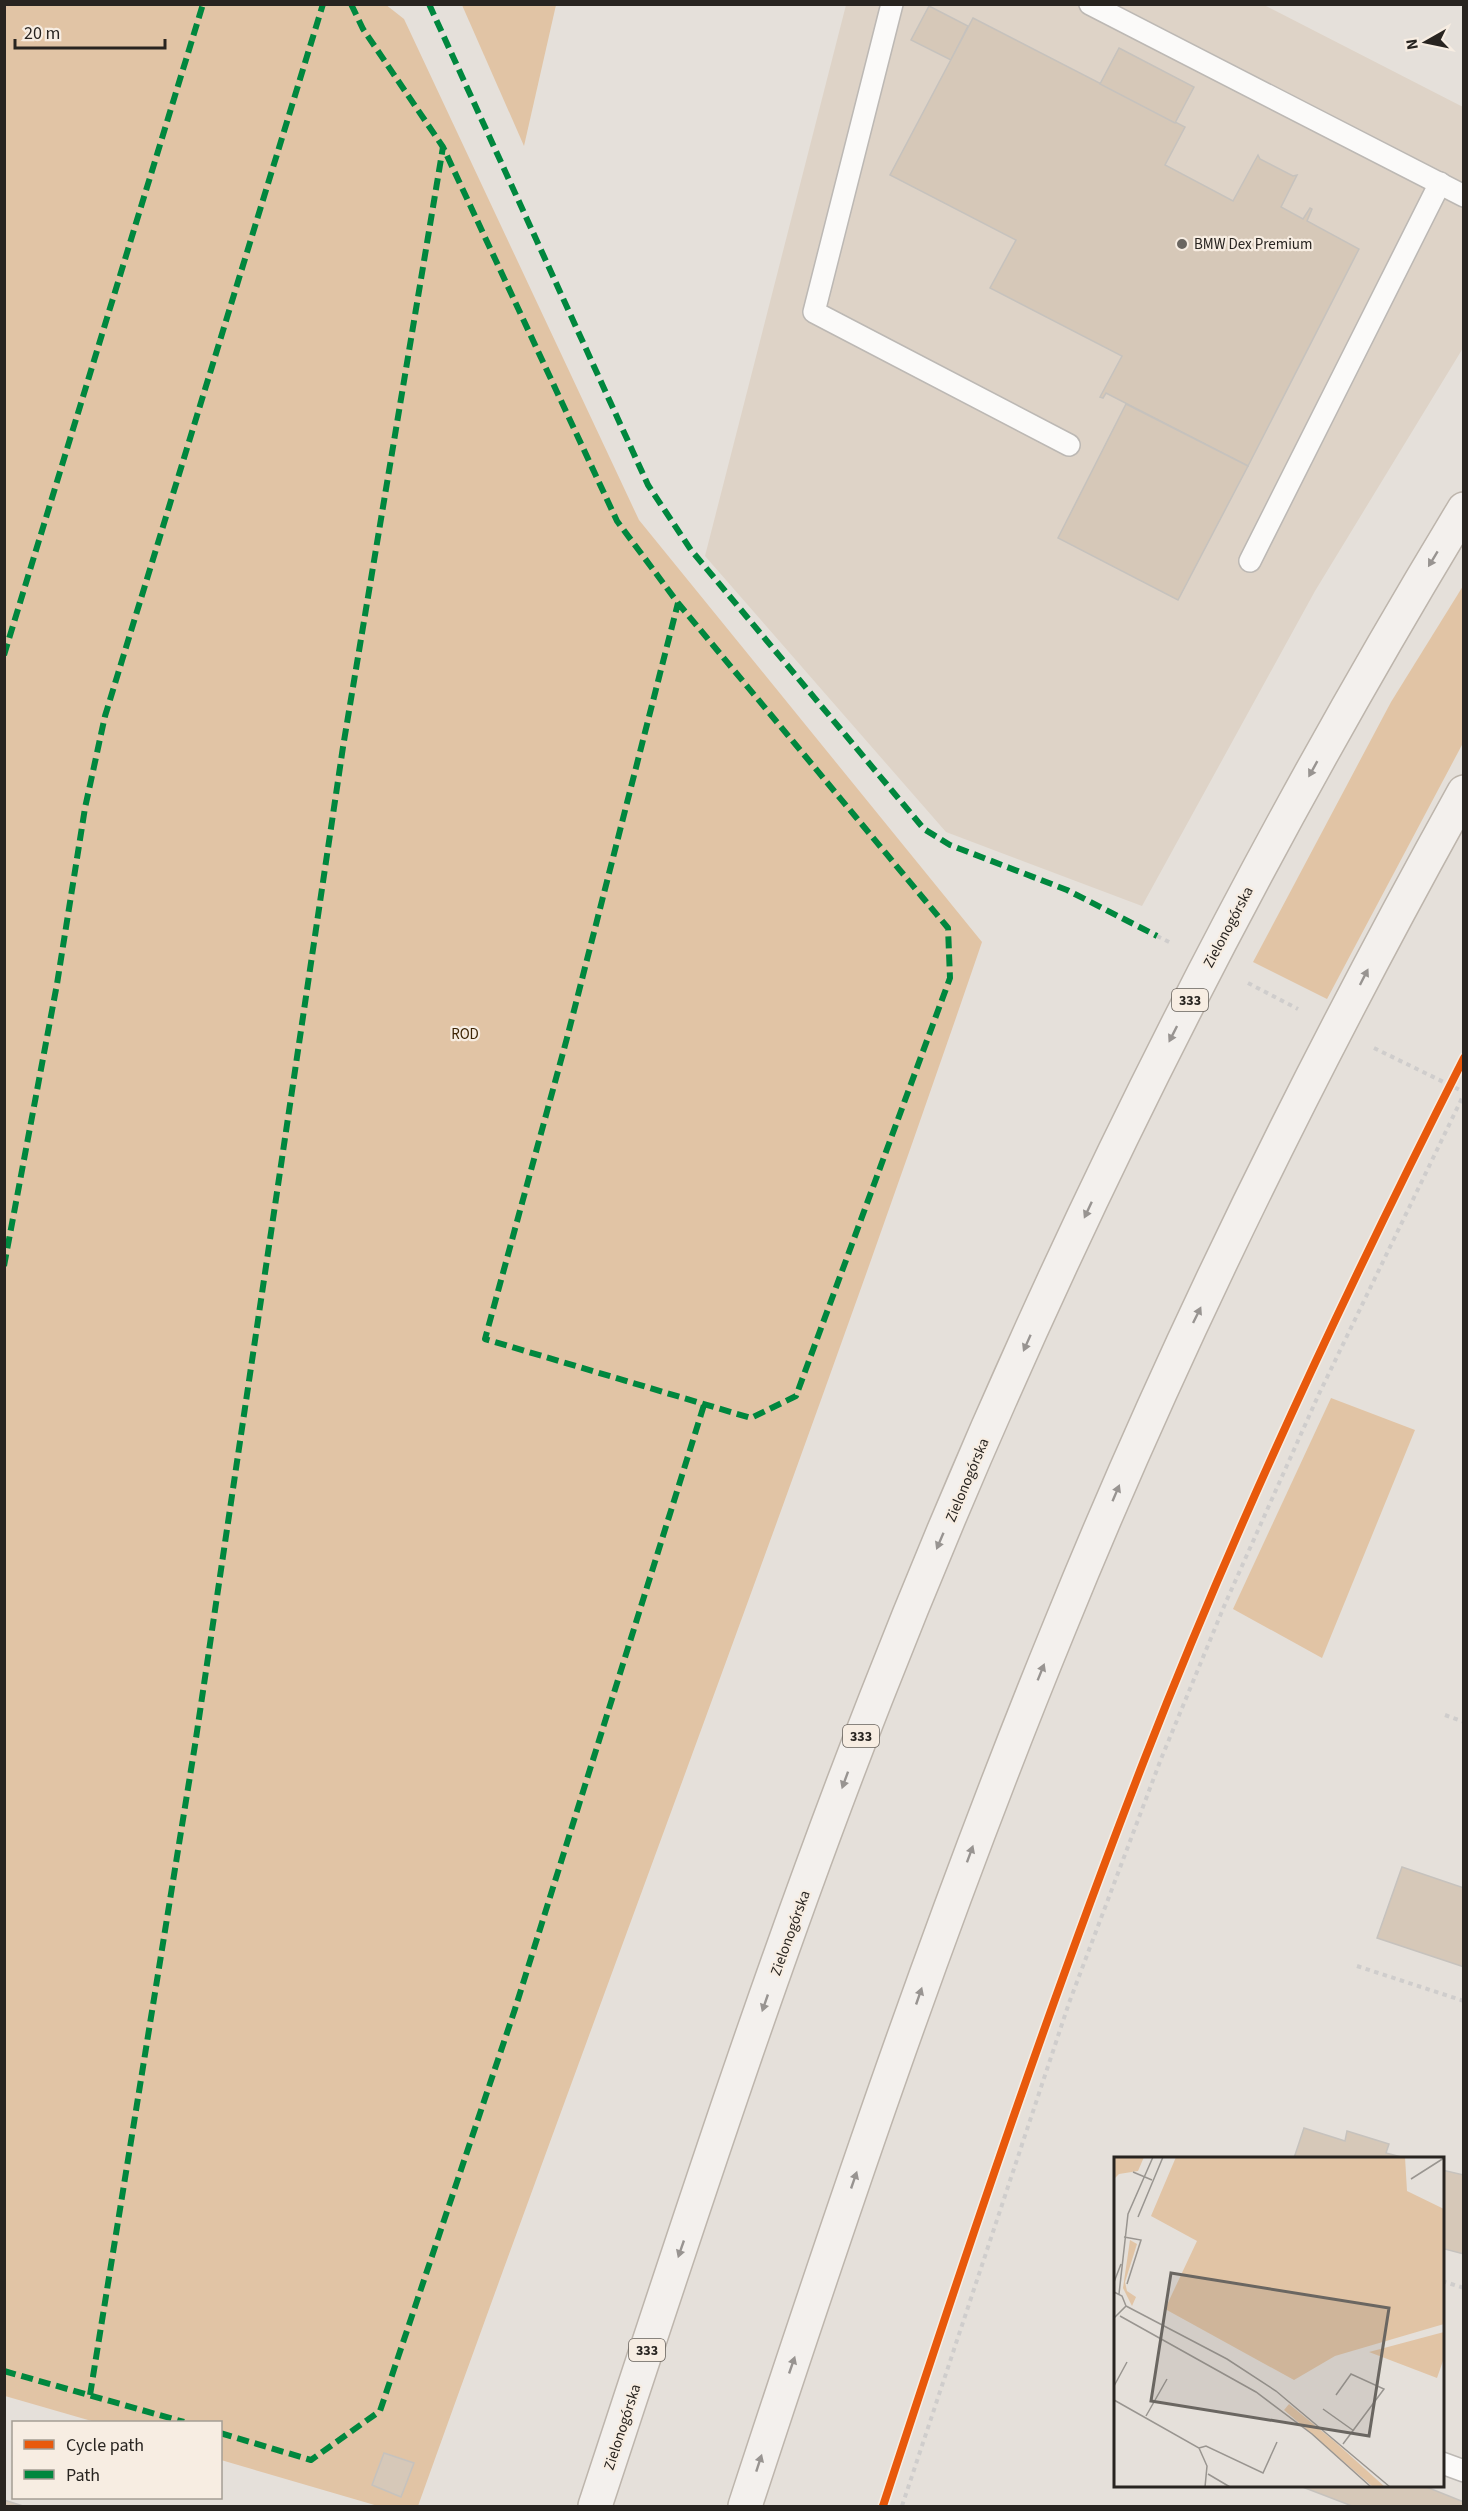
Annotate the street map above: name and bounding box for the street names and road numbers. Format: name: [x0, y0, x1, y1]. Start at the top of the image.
street label: Zielonogórska: [1198, 883, 1259, 972]
road number: 333: [1172, 989, 1208, 1011]
street label: Zielonogórska: [940, 1435, 995, 1525]
road number: 333: [843, 1725, 879, 1747]
street label: Zielonogórska: [765, 1888, 816, 1979]
road number: 333: [629, 2339, 665, 2361]
street label: Zielonogórska: [599, 2381, 646, 2473]

